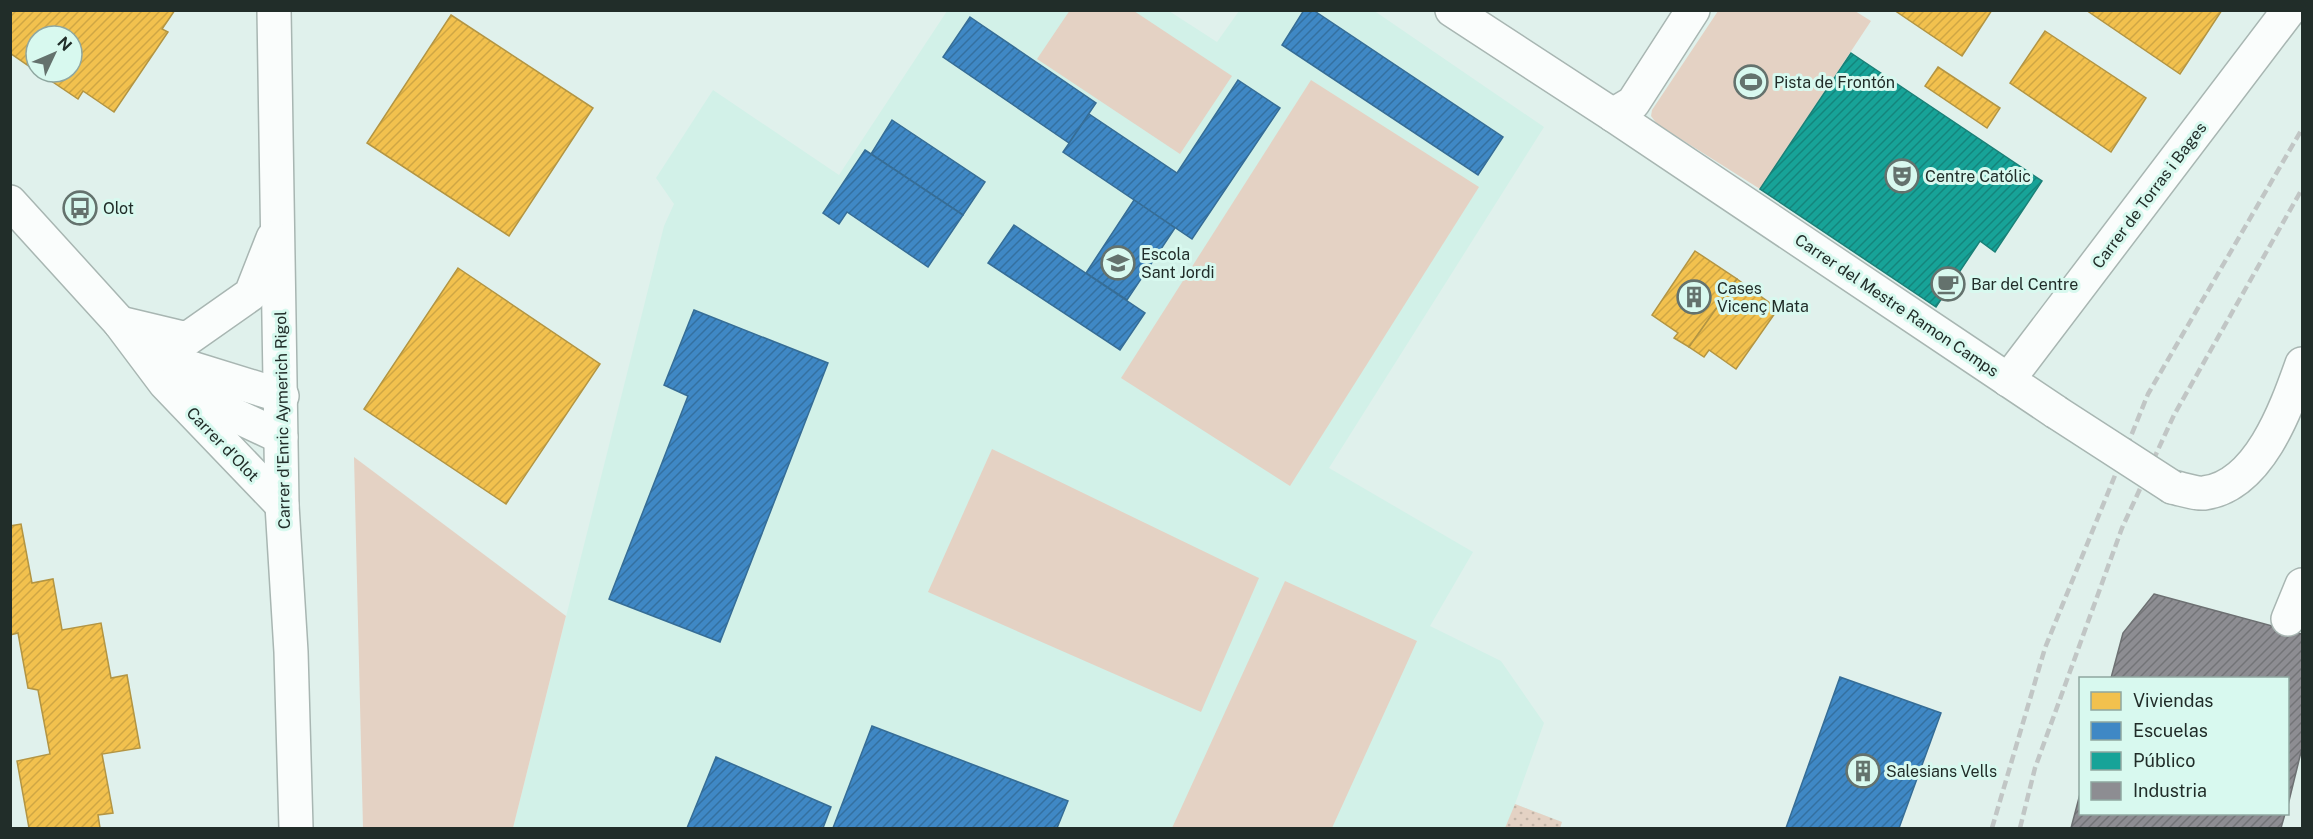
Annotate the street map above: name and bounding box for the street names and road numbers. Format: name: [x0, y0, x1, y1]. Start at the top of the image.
street label: Carrer de Torras i Bages: [2088, 118, 2211, 272]
street label: Carrer del Mestre Ramon Camps: [1791, 230, 2002, 381]
street label: Carrer d'Enric Aymerich Rigol: [271, 311, 294, 529]
street label: Carrer d'Olot: [183, 403, 263, 485]

